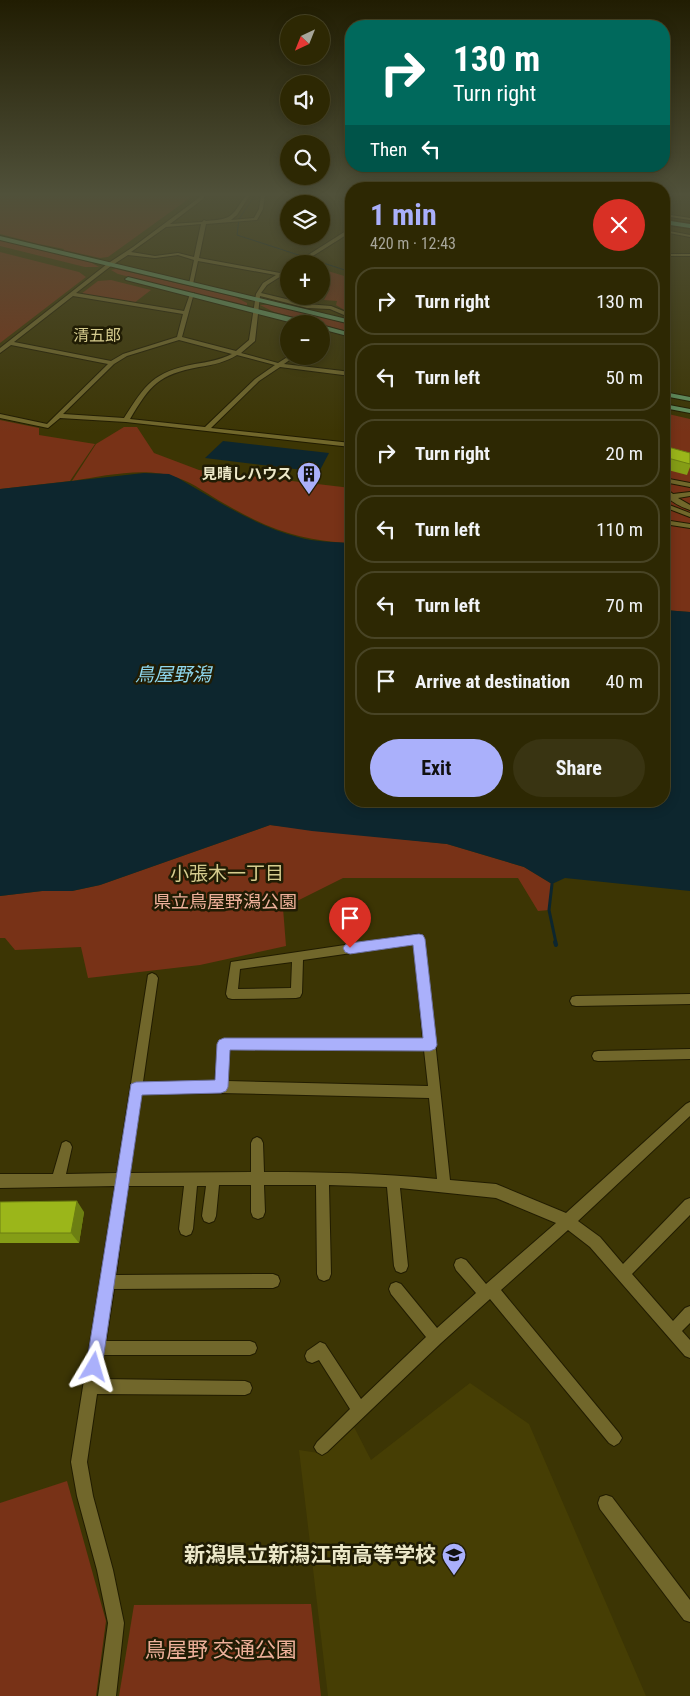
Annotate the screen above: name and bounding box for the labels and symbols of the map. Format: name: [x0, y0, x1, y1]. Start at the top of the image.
north arrow: [280, 15, 330, 65]
district label: 清五郎: [73, 326, 121, 345]
building icon: 見晴しハウス: [296, 461, 322, 495]
place label: 見晴しハウス: [202, 465, 292, 483]
water label: 鳥屋野潟: [135, 663, 213, 686]
district label: 小張木一丁目: [170, 862, 284, 885]
park label: 県立鳥屋野潟公園: [153, 891, 297, 912]
pin: [329, 897, 371, 948]
position arrow: [67, 1340, 119, 1392]
school or university icon: 新潟県立新潟江南高等学校: [441, 1542, 467, 1576]
place label: 新潟県立新潟江南高等学校: [184, 1543, 436, 1567]
park label: 鳥屋野 交通公園: [145, 1638, 297, 1662]

